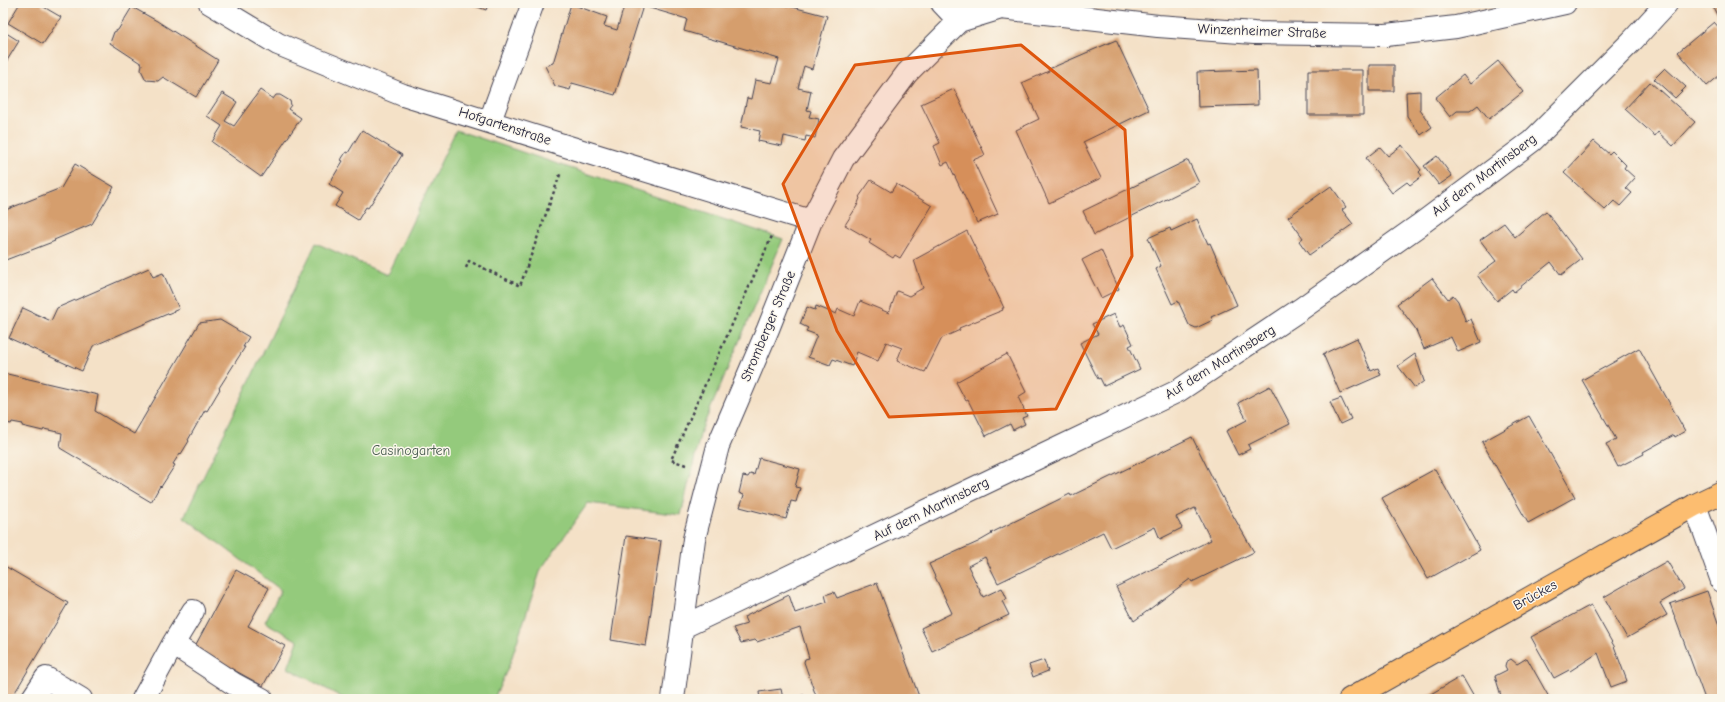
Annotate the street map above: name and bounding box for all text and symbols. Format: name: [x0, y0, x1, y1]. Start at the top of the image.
street label: Winzenheimer Straße: [1197, 20, 1327, 42]
street label: Hofgartenstraße: [457, 103, 553, 149]
street label: Auf dem Martinsberg: [1428, 130, 1540, 220]
street label: Stromberger Straße: [737, 268, 799, 384]
street label: Auf dem Martinsberg: [1162, 321, 1278, 403]
park label: Casinogarten: [372, 442, 450, 459]
street label: Auf dem Martinsberg: [870, 474, 992, 544]
street label: Brückes: [1510, 576, 1560, 614]

